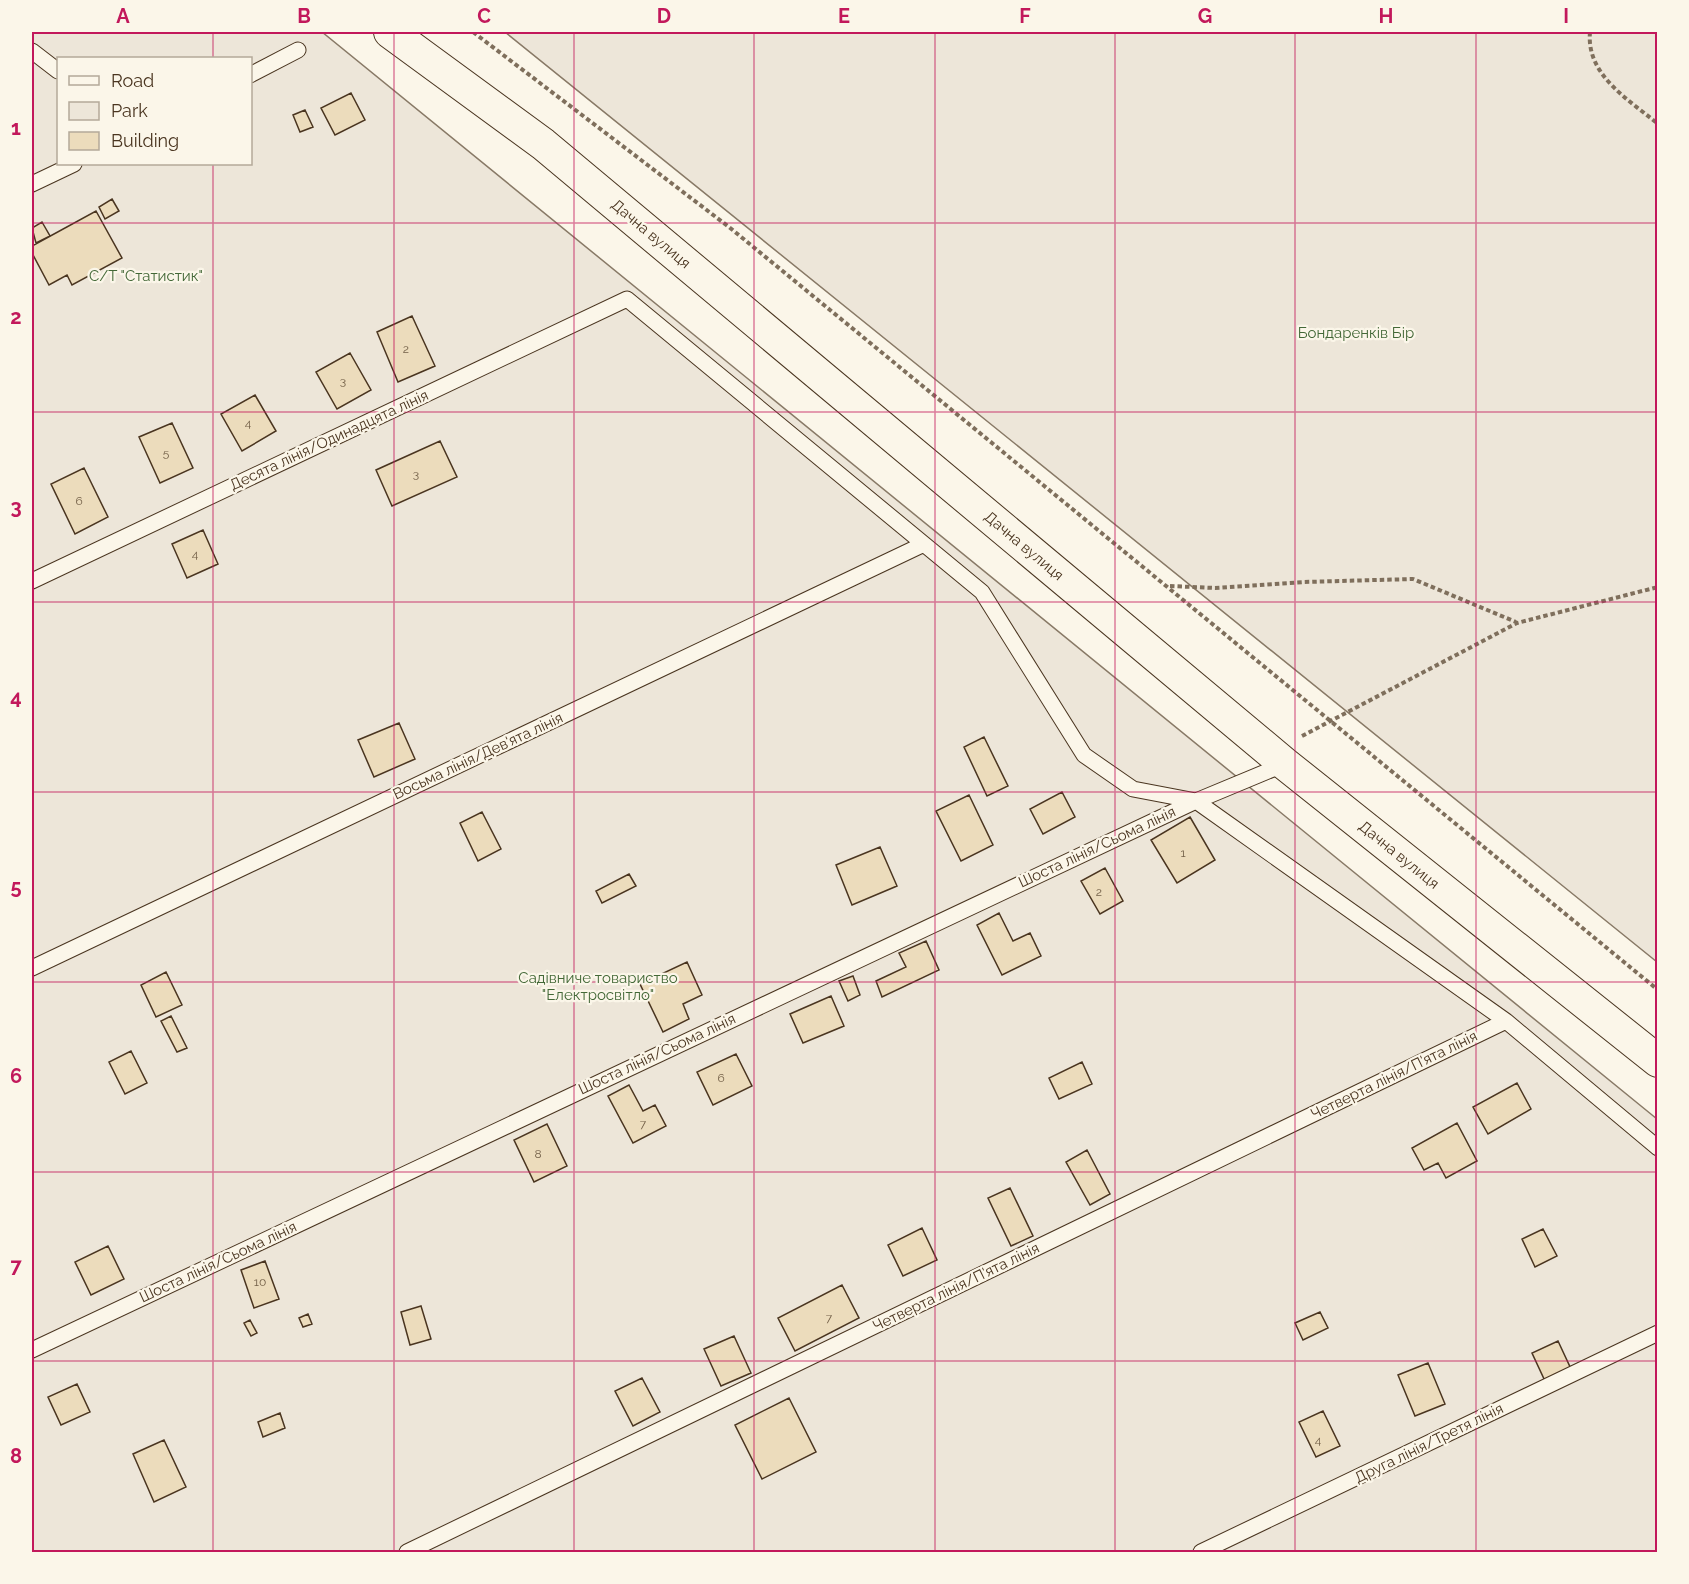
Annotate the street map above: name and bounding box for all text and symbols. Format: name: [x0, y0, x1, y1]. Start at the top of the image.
text: A: [116, 4, 130, 28]
text: B: [297, 4, 311, 28]
text: C: [477, 4, 491, 28]
text: D: [657, 4, 671, 28]
text: E: [838, 4, 850, 28]
text: F: [1019, 4, 1031, 28]
text: G: [1198, 4, 1212, 28]
text: H: [1379, 4, 1393, 28]
text: I: [1563, 4, 1569, 28]
legend: [57, 57, 252, 165]
text: Road: [111, 70, 154, 91]
text: Park: [111, 100, 148, 121]
text: 1: [11, 116, 21, 140]
text: Building: [111, 130, 179, 151]
street label: Дачна вулиця: [608, 196, 694, 272]
park label: С/Т "Статистик": [89, 267, 203, 285]
text: 2: [10, 305, 22, 329]
park label: Бондаренків Бір: [1298, 324, 1414, 342]
house number: 2: [403, 342, 409, 356]
house number: 3: [340, 374, 346, 388]
street label: Десята лінія/Одинадцята лінія: [227, 386, 431, 494]
house number: 4: [245, 416, 252, 430]
house number: 5: [163, 446, 170, 460]
house number: 3: [413, 467, 419, 481]
house number: 6: [75, 494, 83, 508]
text: 3: [10, 495, 22, 519]
street label: Дачна вулиця: [981, 508, 1067, 584]
house number: 4: [192, 547, 199, 561]
text: 4: [10, 685, 22, 709]
street label: Восьма лінія/Дев'ята лінія: [390, 709, 566, 803]
street label: Шоста лінія/Сьома лінія: [1016, 803, 1178, 891]
street label: Дачна вулиця: [1355, 817, 1443, 893]
house number: 1: [1180, 846, 1186, 860]
text: 5: [10, 875, 22, 899]
house number: 2: [1096, 885, 1102, 899]
park label: Садівниче товариство "Електросвітло": [518, 969, 678, 1004]
street label: Шоста лінія/Сьома лінія: [576, 1010, 738, 1098]
street label: Четверта лінія/П'ята лінія: [1308, 1027, 1480, 1123]
text: 6: [10, 1064, 22, 1088]
house number: 6: [717, 1071, 725, 1085]
house number: 7: [640, 1117, 647, 1131]
house number: 8: [534, 1147, 542, 1161]
street label: Шоста лінія/Сьома лінія: [137, 1218, 299, 1306]
street label: Четверта лінія/П'ята лінія: [870, 1239, 1042, 1335]
text: 7: [10, 1254, 22, 1278]
house number: 10: [254, 1275, 266, 1289]
house number: 7: [826, 1311, 833, 1325]
street label: Друга лінія/Третя лінія: [1352, 1399, 1506, 1487]
house number: 4: [1315, 1433, 1322, 1447]
text: 8: [10, 1444, 22, 1468]

